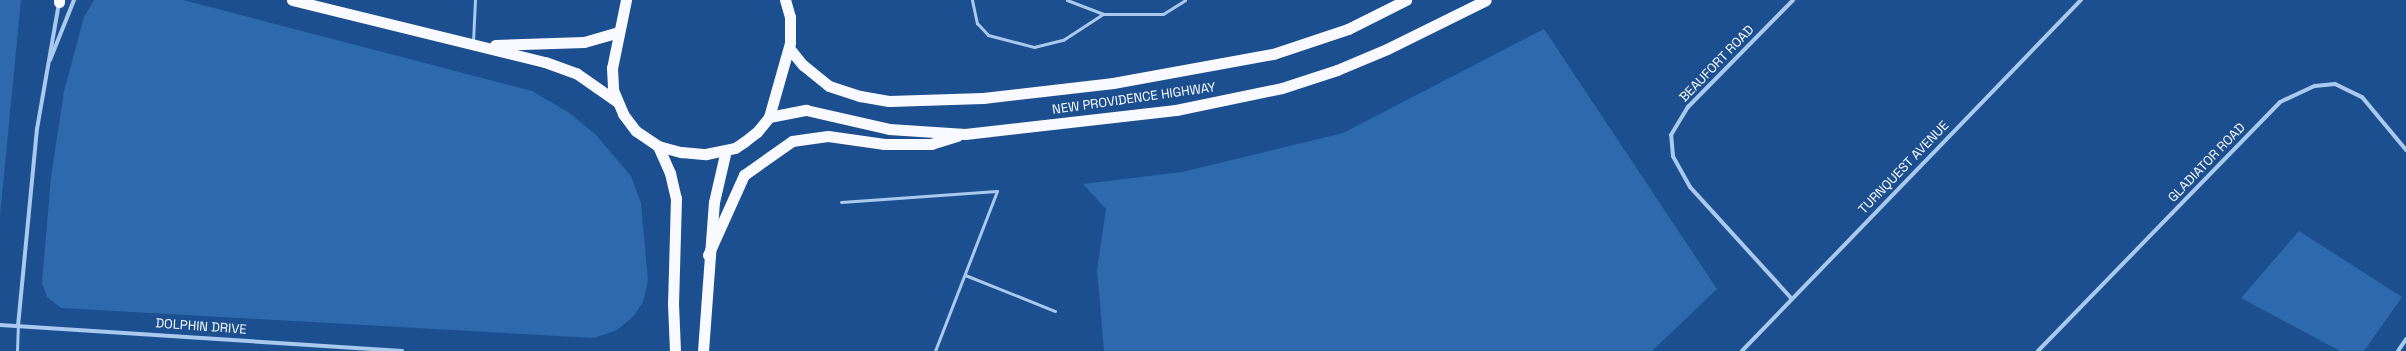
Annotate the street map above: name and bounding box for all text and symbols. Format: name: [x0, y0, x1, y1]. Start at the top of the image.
street label: BEAUFORT ROAD: [1676, 22, 1758, 106]
street label: NEW PROVIDENCE HIGHWAY: [1051, 80, 1217, 118]
street label: TURNQUEST AVENUE: [1855, 118, 1953, 218]
street label: GLADIATOR ROAD: [2165, 120, 2249, 206]
street label: DOLPHIN DRIVE: [155, 316, 247, 338]

